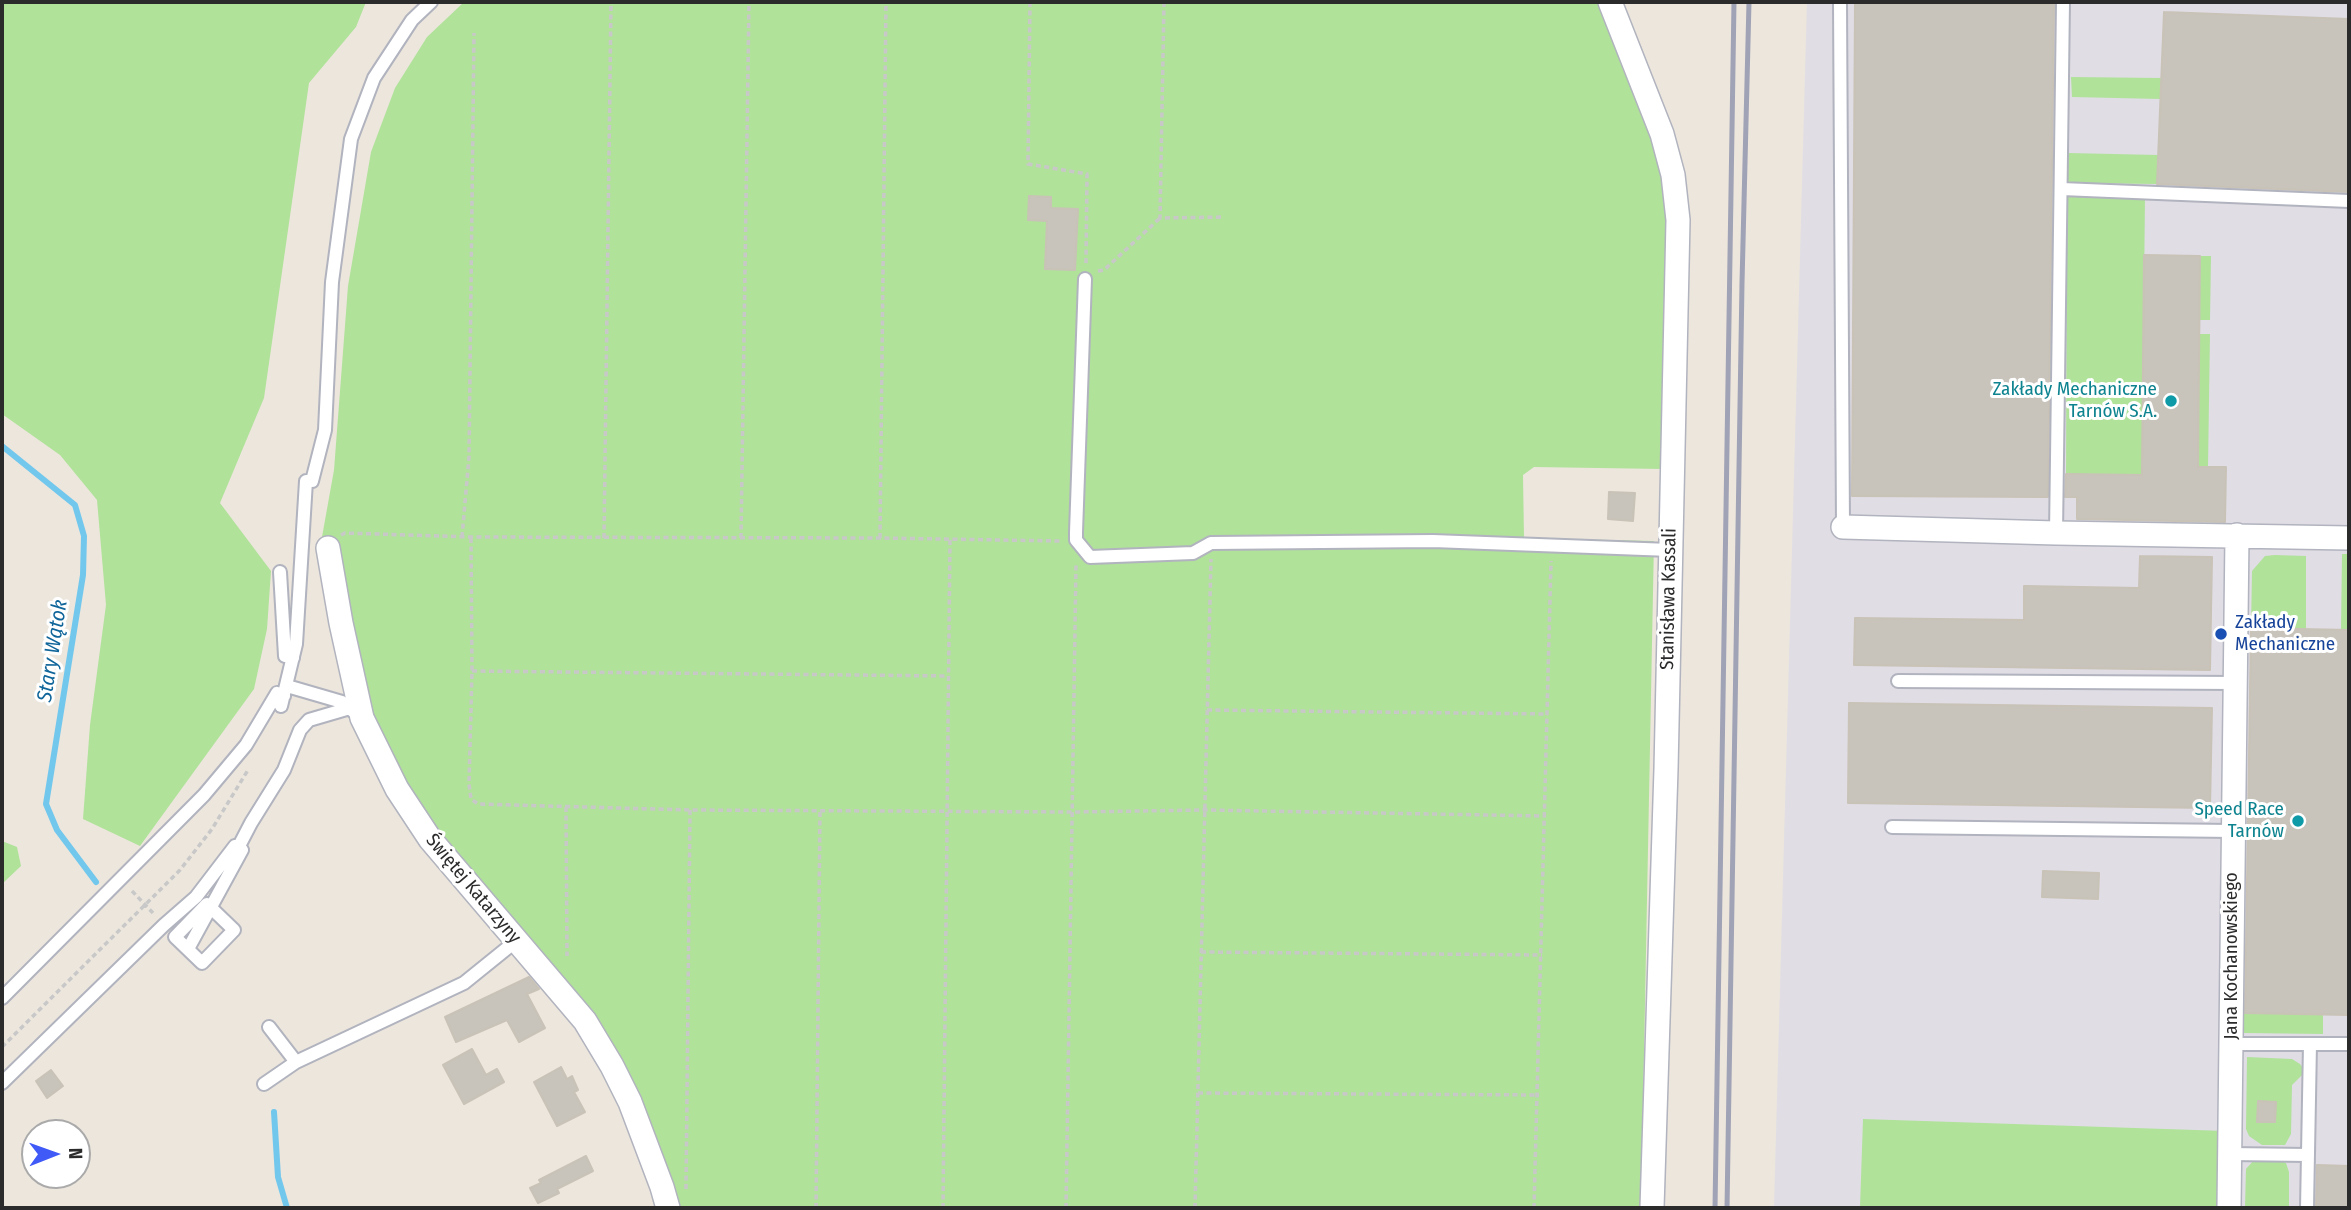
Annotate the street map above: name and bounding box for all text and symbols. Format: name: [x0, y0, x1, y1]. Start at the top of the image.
place label: Zakłady Mechaniczne Tarnów S.A.: [1992, 379, 2157, 423]
marker: Zakłady Mechaniczne Tarnów S.A.: [2163, 393, 2179, 409]
street label: Stanisława Kassali: [1656, 528, 1682, 670]
water label: Stary Wątok: [32, 598, 74, 704]
place label: Zakłady Mechaniczne: [2235, 612, 2335, 656]
marker: Zakłady Mechaniczne: [2213, 626, 2229, 642]
place label: Speed Race Tarnów: [2194, 799, 2284, 843]
marker: Speed Race Tarnów: [2290, 813, 2306, 829]
street label: Świętej Katarzyny: [421, 830, 525, 948]
street label: Jana Kochanowskiego: [2221, 872, 2243, 1040]
north arrow: [21, 1119, 91, 1189]
text: N: [64, 1148, 87, 1160]

